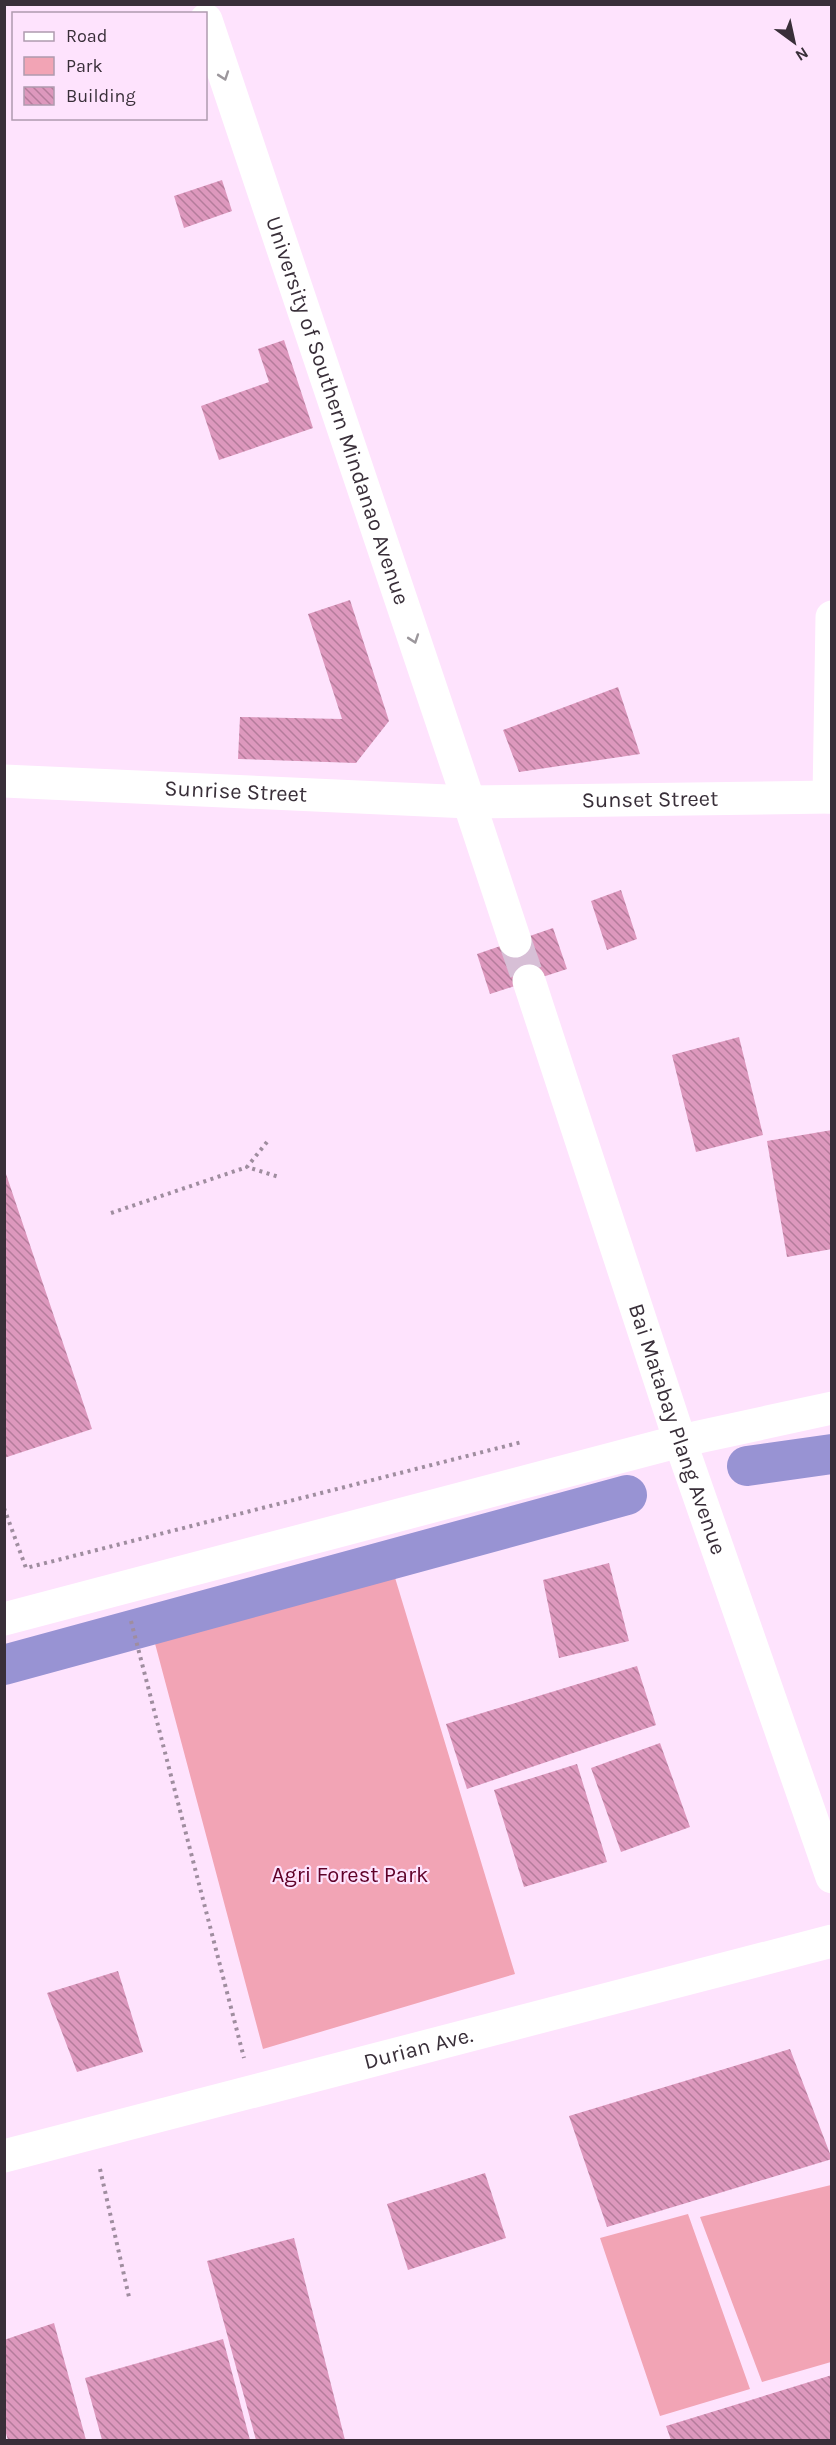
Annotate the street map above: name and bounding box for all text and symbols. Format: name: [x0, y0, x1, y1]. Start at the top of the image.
legend: [12, 12, 207, 120]
north arrow: [764, 12, 824, 72]
text: Road: [66, 25, 107, 47]
text: N: [792, 43, 812, 65]
text: Park: [66, 55, 103, 77]
one-way arrow: [217, 70, 230, 81]
text: Building: [66, 85, 136, 107]
street label: University of Southern Mindanao Avenue: [260, 213, 415, 608]
one-way arrow: [407, 633, 420, 644]
street label: Sunrise Street: [164, 775, 308, 808]
street label: Sunset Street: [581, 786, 718, 813]
street label: Bai Matabay Plang Avenue: [623, 1300, 732, 1558]
park label: Agri Forest Park: [272, 1862, 428, 1888]
street label: Durian Ave.: [361, 2022, 476, 2075]

